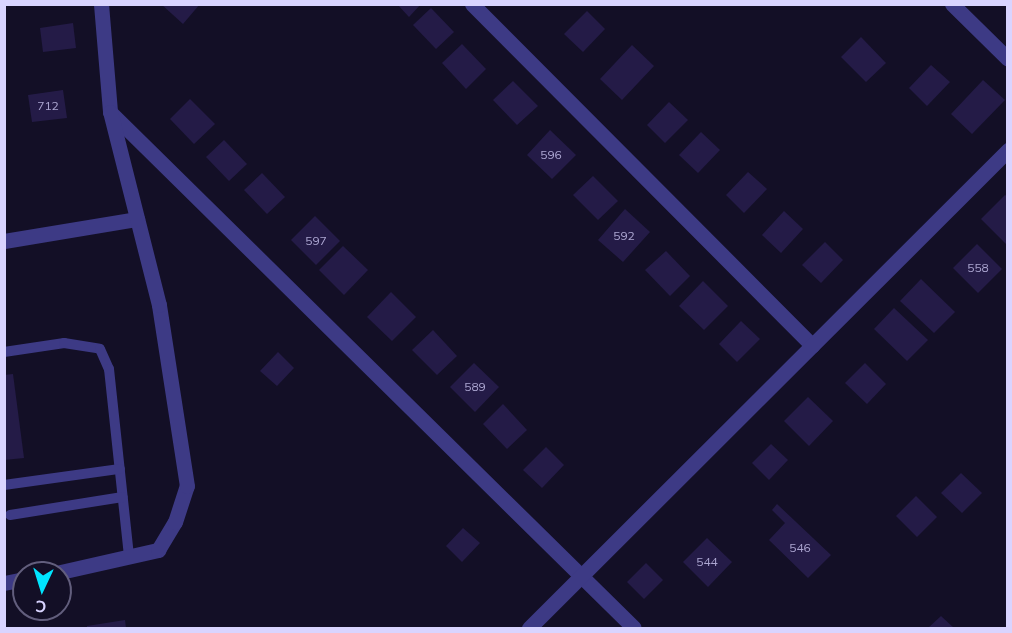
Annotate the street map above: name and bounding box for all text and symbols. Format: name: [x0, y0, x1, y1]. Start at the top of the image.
house number: 712: [37, 99, 59, 113]
house number: 596: [540, 148, 562, 162]
house number: 592: [613, 229, 635, 243]
house number: 597: [305, 234, 327, 248]
house number: 558: [967, 261, 989, 275]
house number: 589: [464, 380, 486, 394]
house number: 546: [789, 541, 811, 555]
house number: 544: [696, 555, 718, 569]
north arrow: [12, 561, 72, 621]
text: С: [35, 597, 47, 617]

